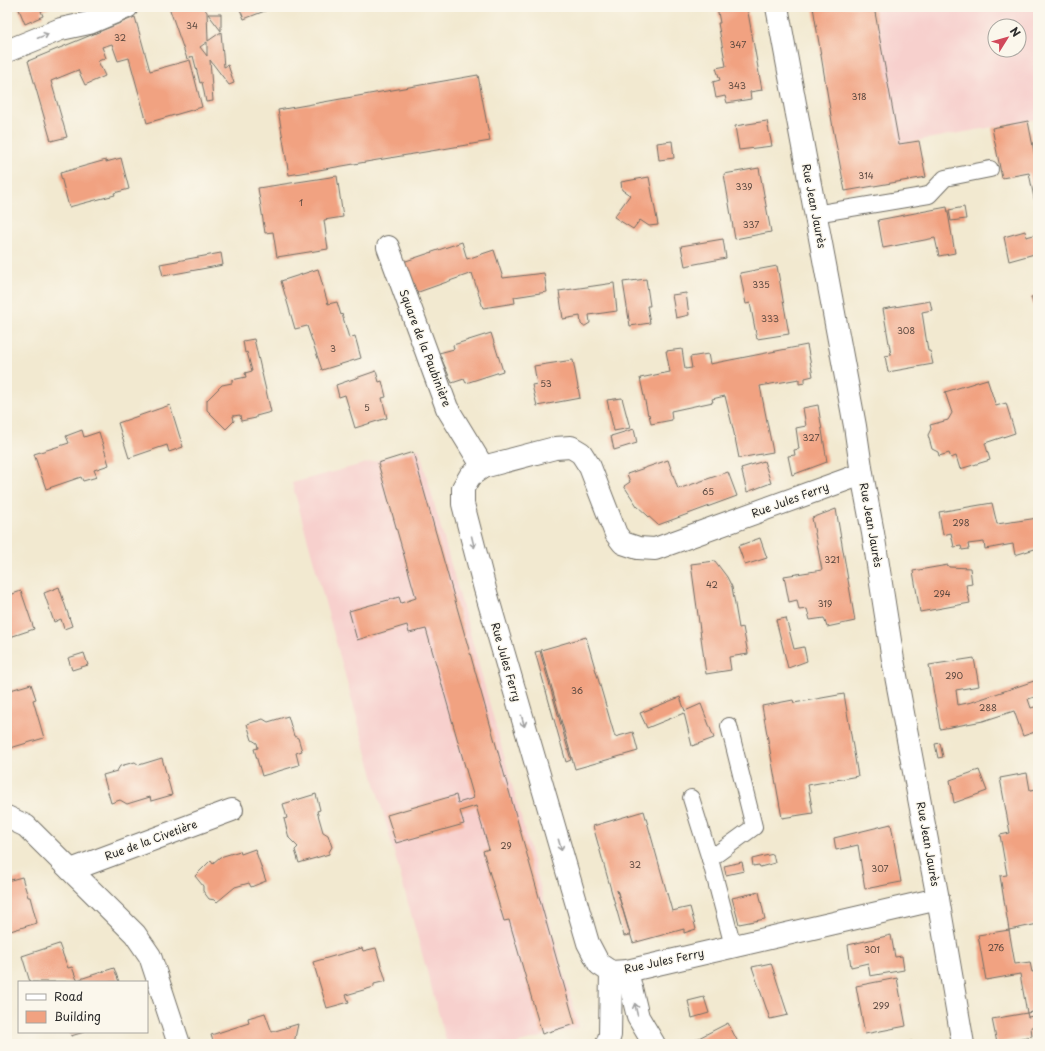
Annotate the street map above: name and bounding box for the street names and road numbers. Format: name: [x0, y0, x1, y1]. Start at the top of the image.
street label: Rue Jean Jaurès: [798, 162, 831, 250]
street label: Square de la Paubinière: [395, 287, 456, 409]
street label: Rue Jules Ferry: [749, 478, 831, 521]
street label: Rue Jean Jaurès: [856, 481, 887, 569]
street label: Rue Jules Ferry: [487, 620, 526, 703]
street label: Rue Jean Jaurès: [913, 800, 944, 888]
street label: Rue de la Civetière: [102, 815, 200, 864]
street label: Rue Jules Ferry: [622, 944, 705, 977]

